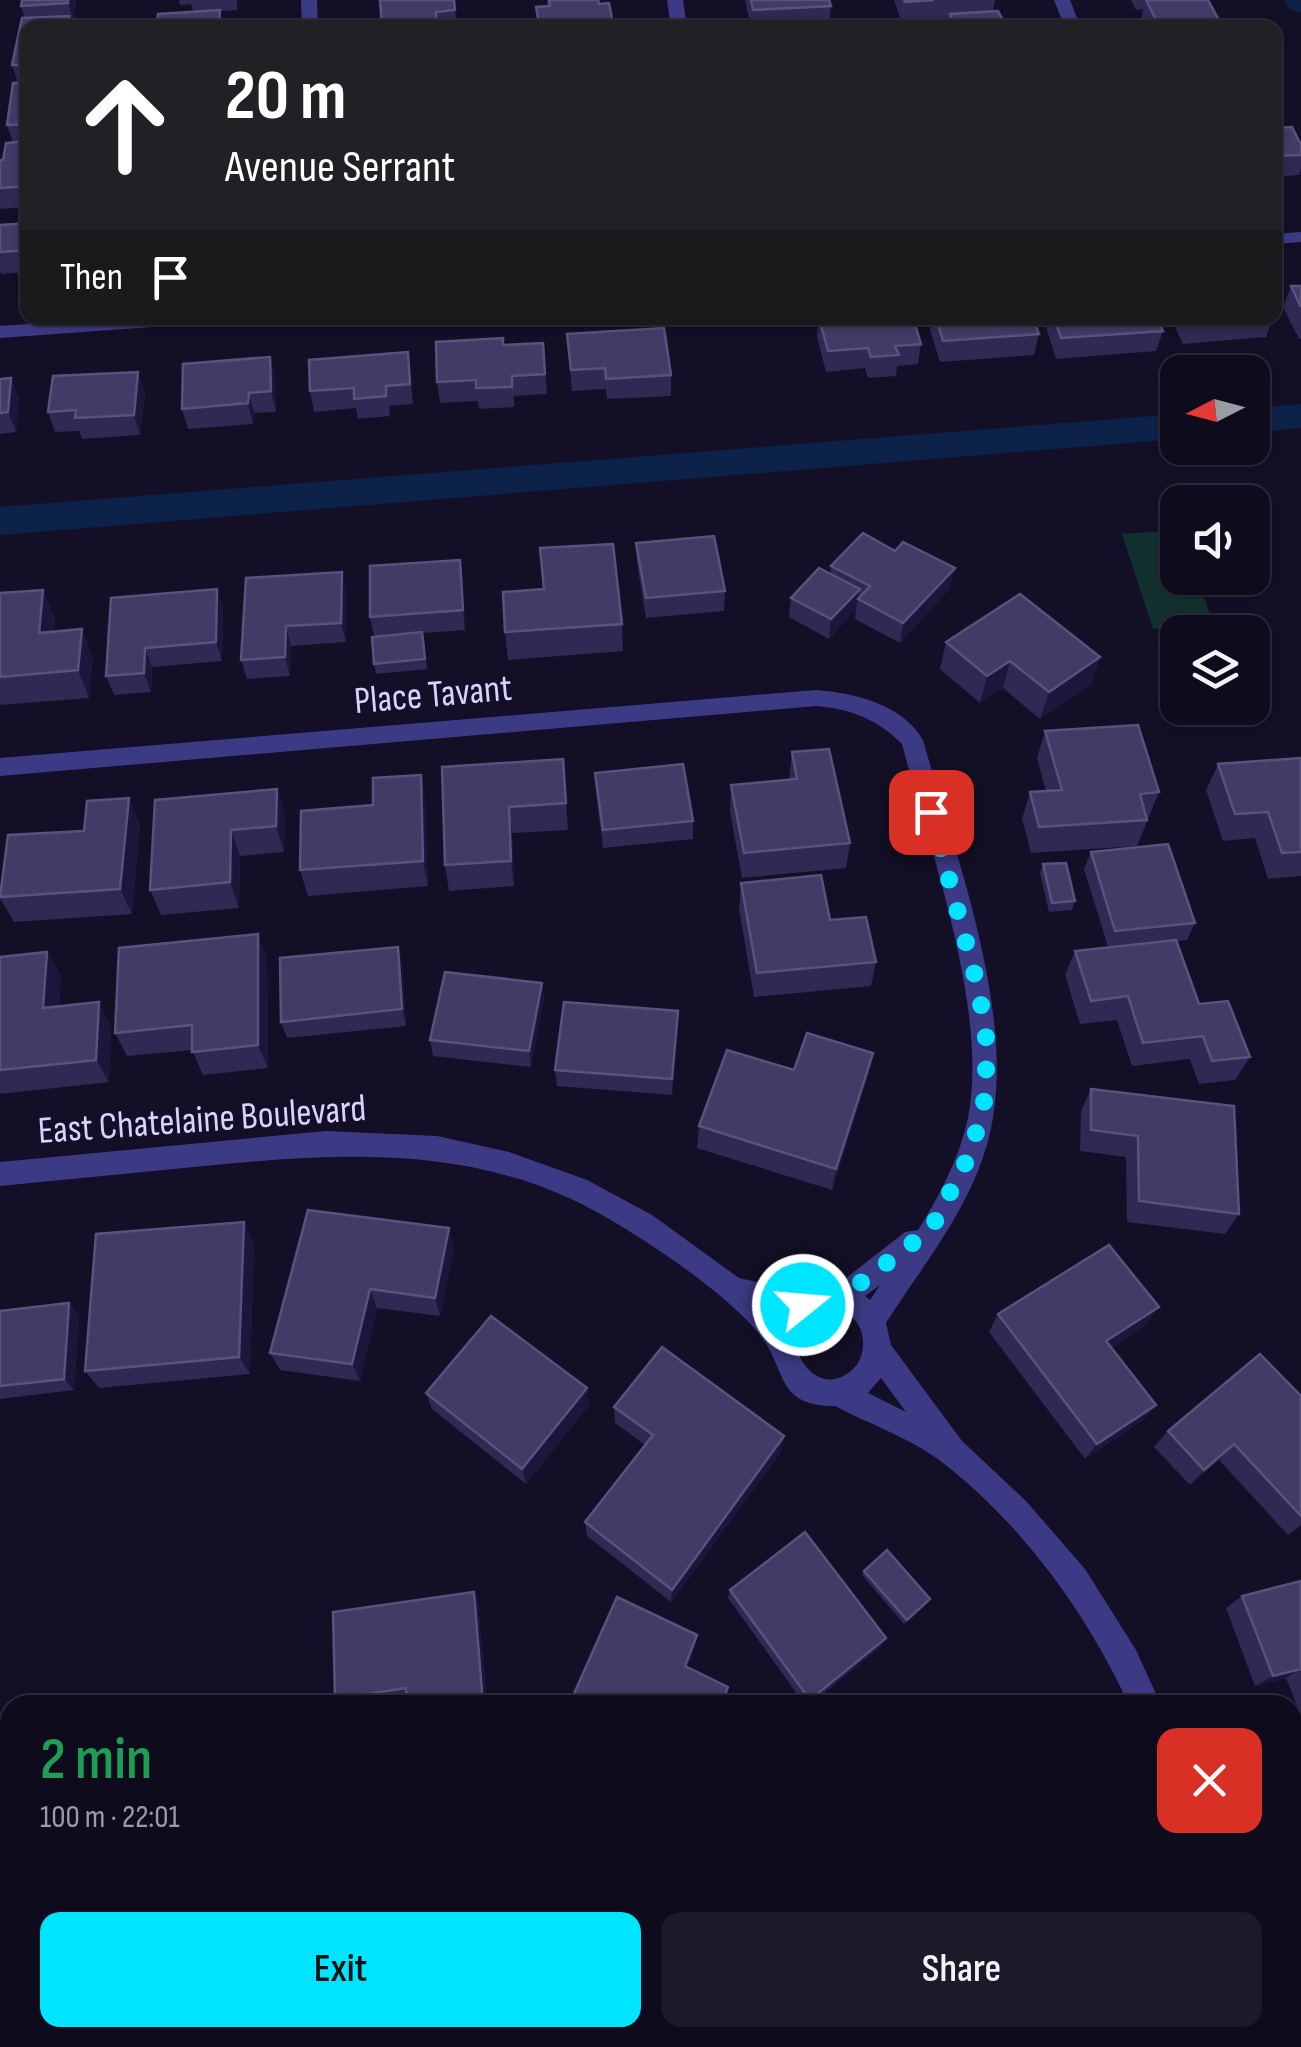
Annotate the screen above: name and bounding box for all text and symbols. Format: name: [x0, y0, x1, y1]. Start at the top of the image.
text: 20 m: [225, 55, 346, 139]
icon: ahead: [60, 60, 190, 190]
text: Avenue Serrant: [225, 140, 455, 195]
icon: arrive: [143, 250, 198, 305]
text: Then: [60, 255, 123, 300]
north arrow: [1160, 355, 1270, 465]
map controls: [1160, 355, 1270, 725]
button: sound: [1160, 485, 1270, 595]
button: layers: [1160, 615, 1270, 725]
street label: Place Tavant: [352, 666, 514, 724]
pin: [889, 770, 974, 855]
icon: arrive: [904, 785, 959, 840]
street label: East Chatelaine Boulevard: [36, 1086, 368, 1154]
position arrow: [751, 1253, 855, 1357]
text: 2 min: [40, 1724, 152, 1796]
button: close: [1157, 1728, 1262, 1833]
text: 100 m · 22:01: [40, 1798, 180, 1837]
button: Exit: [40, 1912, 641, 2027]
button: Share: [661, 1912, 1262, 2027]

